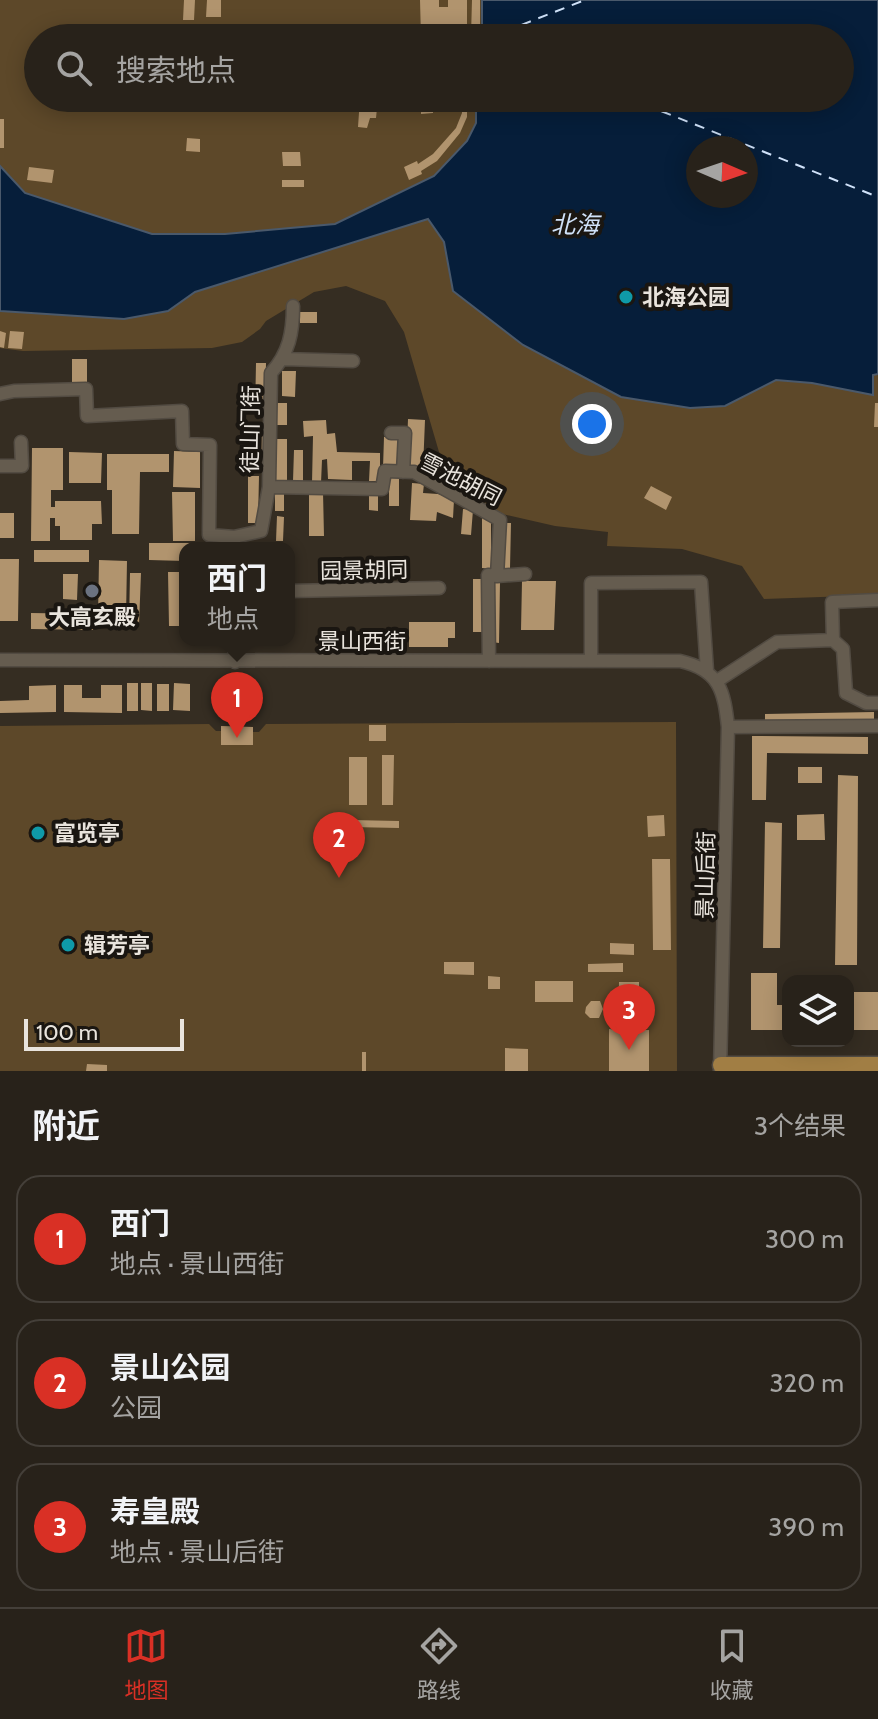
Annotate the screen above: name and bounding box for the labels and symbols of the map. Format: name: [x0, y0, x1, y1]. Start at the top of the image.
north arrow: [686, 136, 758, 208]
water label: 北海: [551, 210, 602, 239]
place label: 北海公园: [642, 284, 730, 311]
marker: 北海公园: [617, 288, 635, 306]
street label: 徒山门街: [236, 385, 265, 473]
your location: [572, 404, 612, 444]
street label: 雪池胡同: [415, 447, 506, 511]
street label: 园景胡同: [320, 556, 408, 585]
marker: 大高玄殿: [83, 582, 101, 600]
place label: 大高玄殿: [48, 604, 136, 631]
street label: 景山西街: [318, 628, 406, 655]
pin: 1: [211, 672, 263, 738]
pin: 2: [313, 812, 365, 878]
place label: 富览亭: [54, 820, 120, 847]
marker: 富览亭: [29, 824, 47, 842]
street label: 景山后街: [691, 831, 720, 919]
place label: 辑芳亭: [84, 932, 150, 959]
marker: 辑芳亭: [59, 936, 77, 954]
pin: 3: [603, 984, 655, 1050]
scale bar: [24, 1015, 184, 1051]

